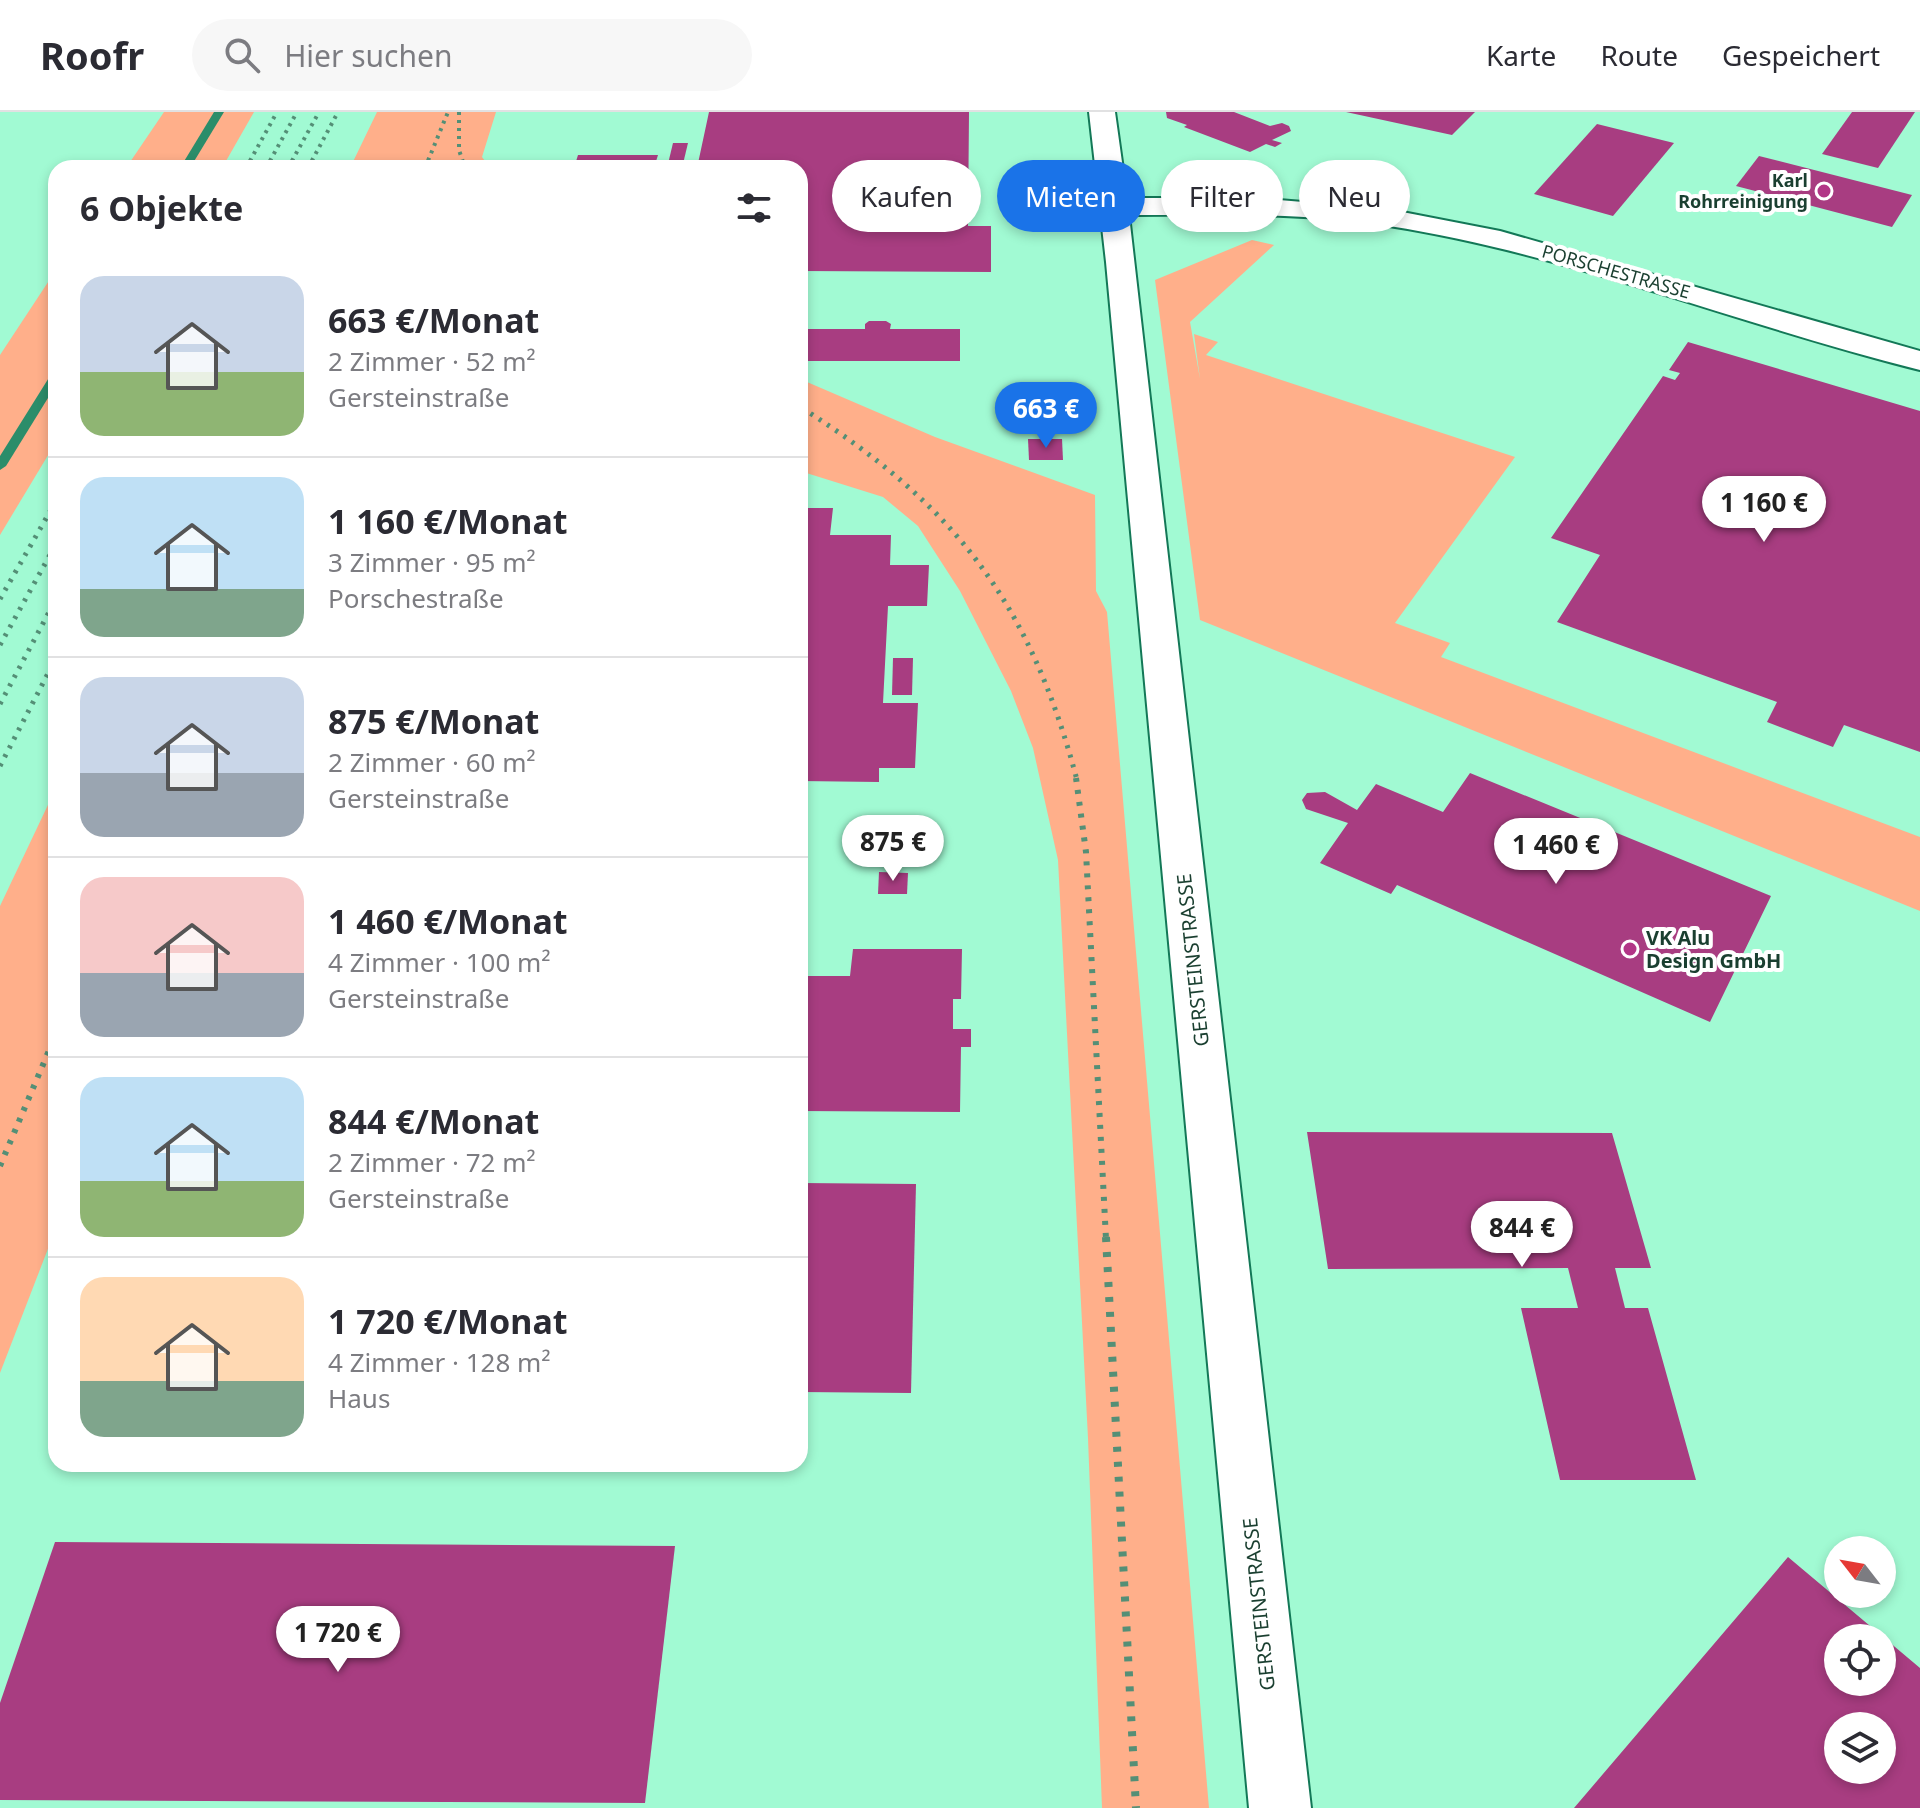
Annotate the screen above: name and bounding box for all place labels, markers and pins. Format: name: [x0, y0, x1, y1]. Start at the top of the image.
place label: Karl Rohrreinigung: [1678, 168, 1808, 213]
marker: Karl Rohrreinigung: [1815, 182, 1833, 200]
pin: 663 €: [990, 382, 1102, 450]
pin: 1 160 €: [1690, 476, 1838, 544]
pin: 875 €: [837, 815, 949, 883]
pin: 1 460 €: [1482, 818, 1630, 886]
place label: VK Alu Design GmbH: [1646, 924, 1781, 974]
marker: VK Alu Design GmbH: [1621, 940, 1639, 958]
pin: 844 €: [1466, 1201, 1578, 1269]
pin: 1 720 €: [264, 1606, 412, 1674]

